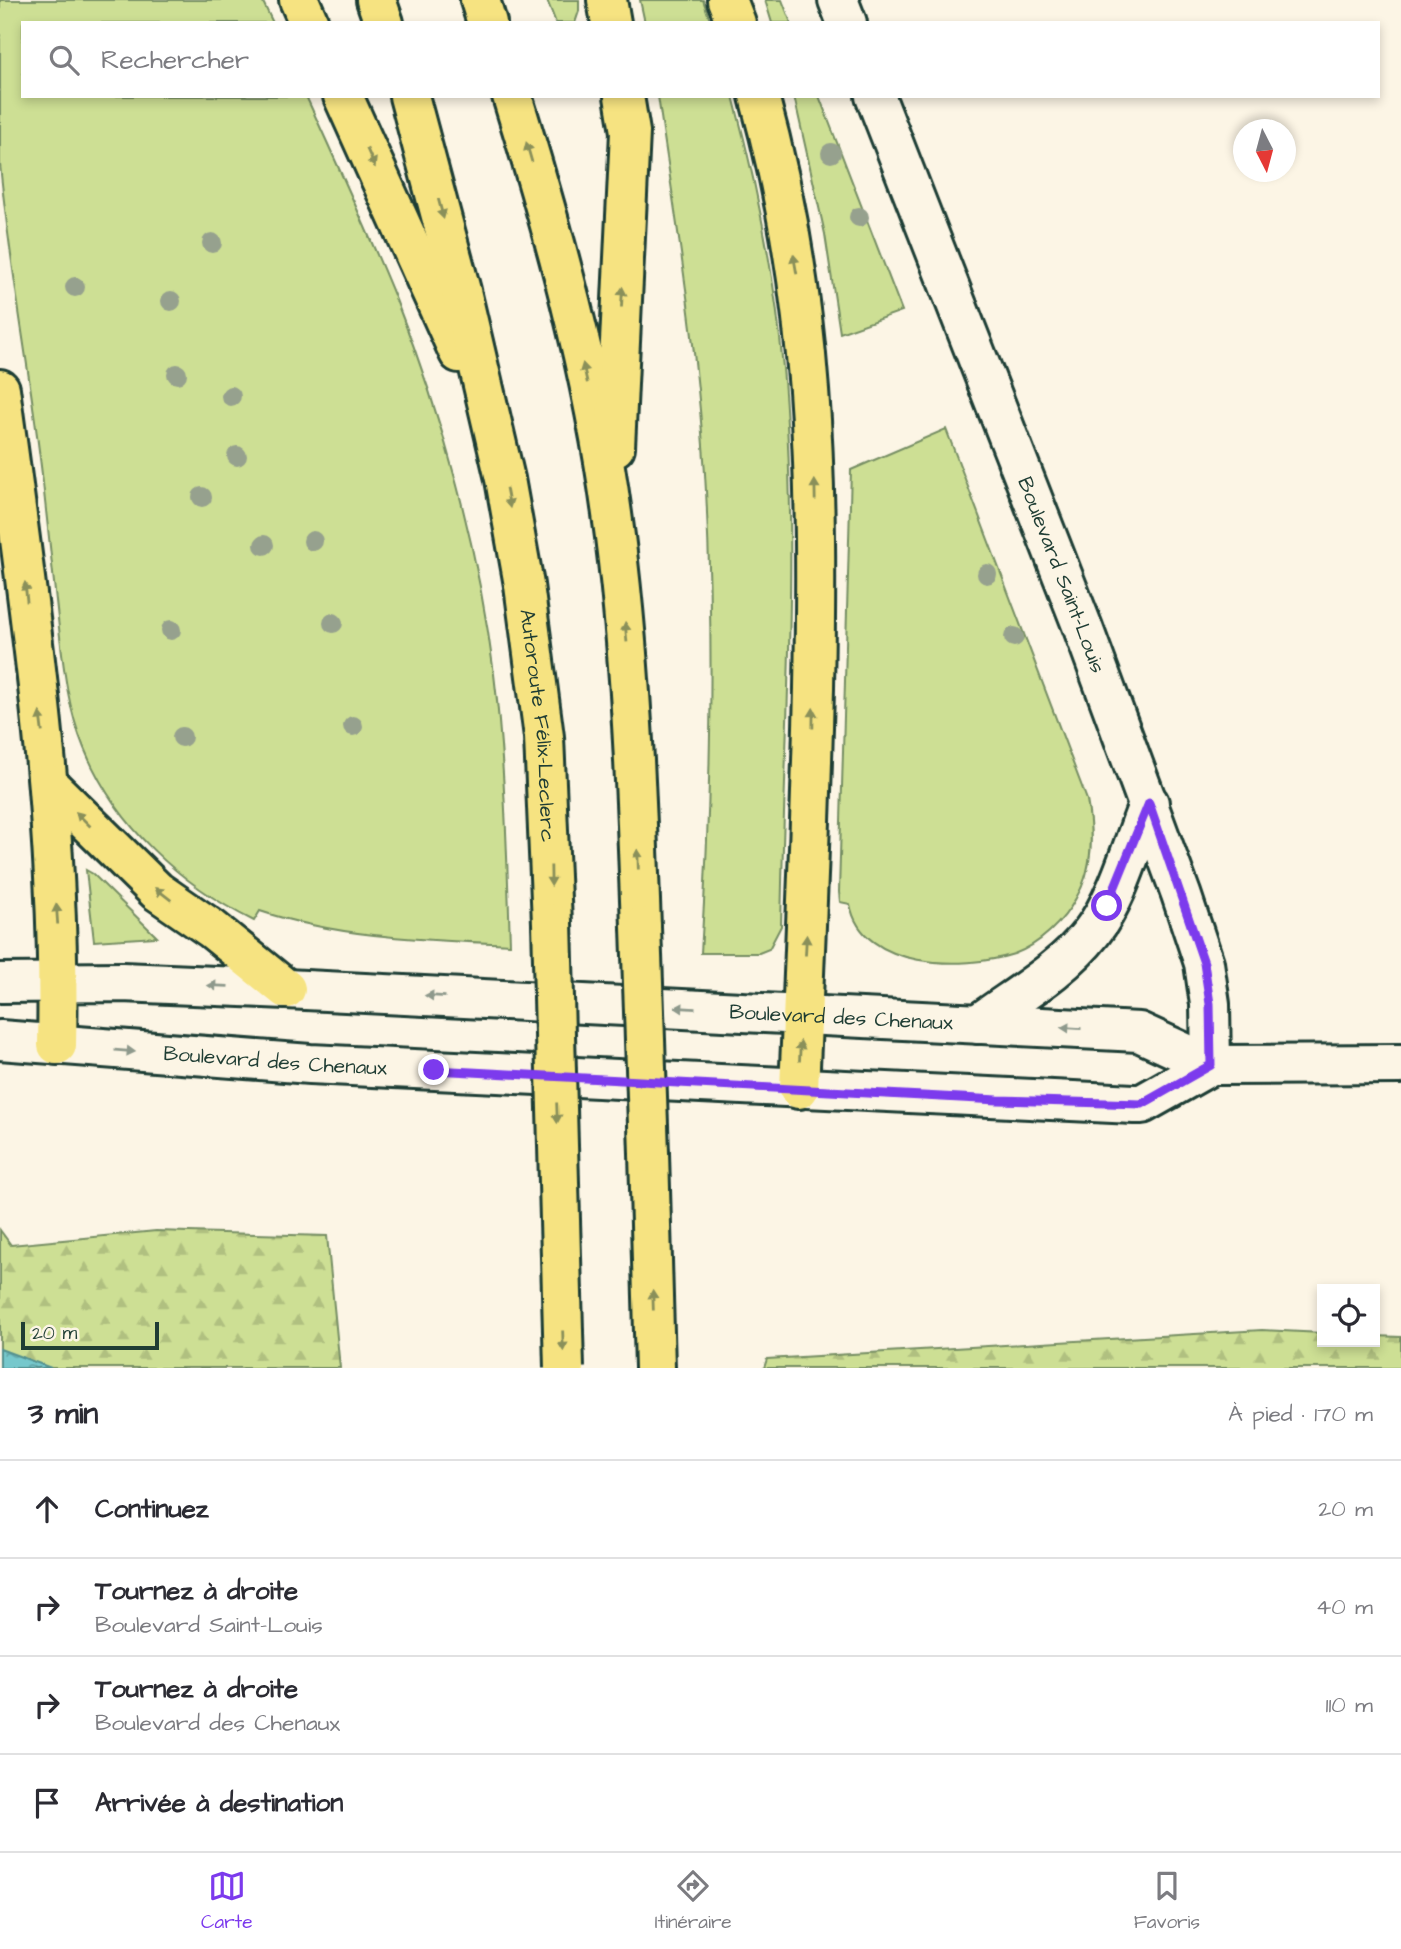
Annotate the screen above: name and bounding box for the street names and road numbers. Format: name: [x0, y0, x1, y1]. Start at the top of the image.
street label: Boulevard Saint-Louis: [1010, 473, 1112, 677]
street label: Autoroute Félix-Leclerc: [512, 607, 563, 843]
street label: Boulevard des Chenaux: [729, 997, 954, 1038]
street label: Boulevard des Chenaux: [162, 1039, 388, 1083]

